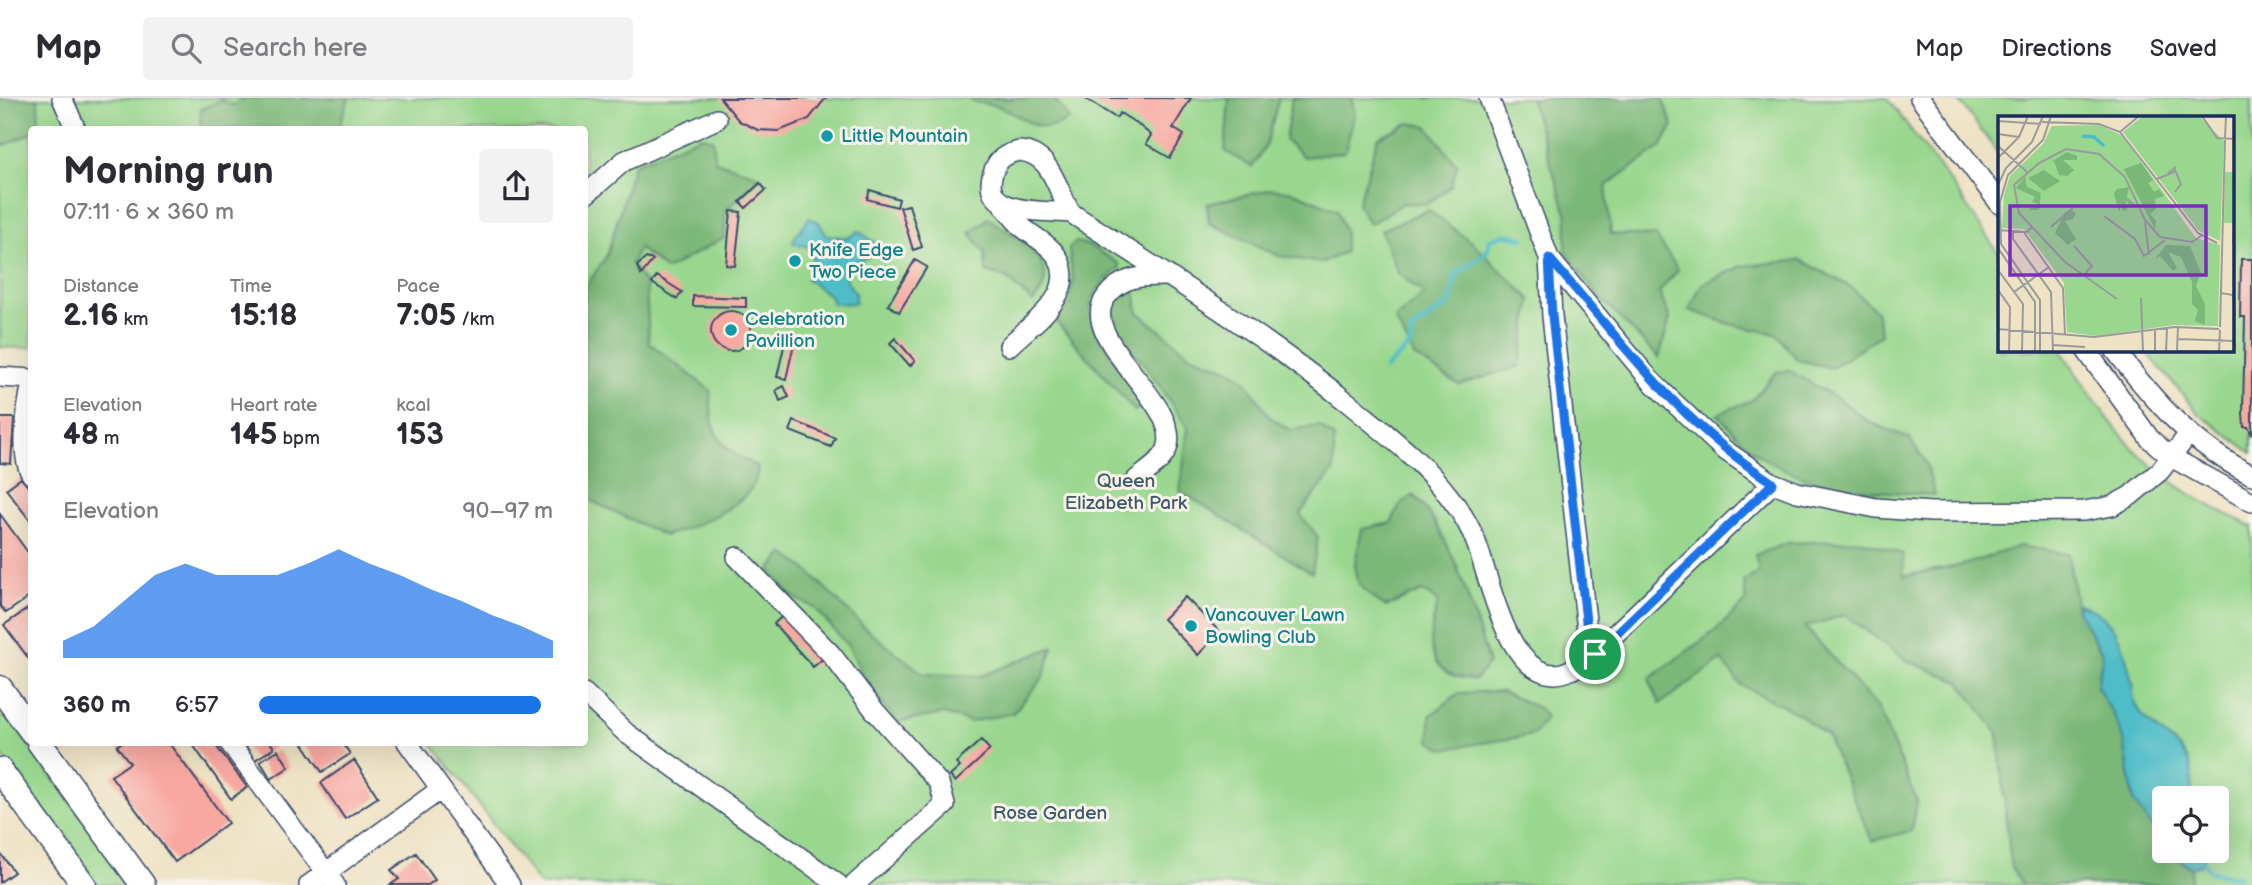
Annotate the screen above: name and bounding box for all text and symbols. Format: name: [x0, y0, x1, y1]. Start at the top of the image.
search box: [143, 17, 633, 80]
text: Map: [35, 28, 101, 68]
icon: search: [167, 29, 205, 67]
text: Search here: [223, 33, 367, 64]
text: Map: [1915, 34, 1963, 63]
text: Directions: [2001, 34, 2112, 63]
text: Saved: [2150, 34, 2217, 63]
inset map: [1998, 116, 2234, 352]
place label: Little Mountain: [841, 125, 968, 148]
marker: Little Mountain: [819, 128, 835, 144]
text: Morning run: [63, 149, 274, 194]
button: share: [479, 149, 553, 223]
text: 07:11 · 6 × 360 m: [63, 198, 234, 226]
place label: Knife Edge Two Piece: [809, 239, 904, 284]
marker: Knife Edge Two Piece: [787, 253, 803, 269]
text: Distance: [63, 275, 139, 298]
text: Time: [230, 275, 272, 298]
text: Pace: [396, 275, 440, 298]
text: 2.16: [63, 298, 118, 334]
text: 15:18: [230, 298, 297, 334]
text: 7:05: [396, 298, 456, 334]
text: km: [118, 308, 149, 331]
text: /km: [456, 308, 495, 331]
place label: Celebration Pavillion: [745, 308, 845, 353]
marker: Celebration Pavillion: [723, 322, 739, 338]
text: Elevation: [63, 394, 142, 417]
text: Heart rate: [230, 394, 317, 417]
text: kcal: [396, 394, 430, 417]
text: 48: [63, 417, 99, 453]
text: 145: [230, 417, 277, 453]
text: 153: [396, 417, 444, 453]
text: m: [99, 427, 120, 450]
text: bpm: [277, 427, 320, 450]
park label: Queen Elizabeth Park: [1065, 470, 1188, 515]
text: Elevation: [63, 497, 159, 525]
text: 90–97 m: [463, 497, 553, 525]
place label: Vancouver Lawn Bowling Club: [1205, 604, 1345, 649]
marker: Vancouver Lawn Bowling Club: [1183, 618, 1199, 634]
pin: [1565, 624, 1625, 684]
icon: arrive: [1576, 635, 1614, 673]
text: 360 m: [63, 691, 131, 719]
text: 6:57: [175, 691, 218, 719]
map controls: [2152, 786, 2229, 863]
button: locate: [2152, 786, 2229, 863]
park label: Rose Garden: [993, 802, 1107, 825]

